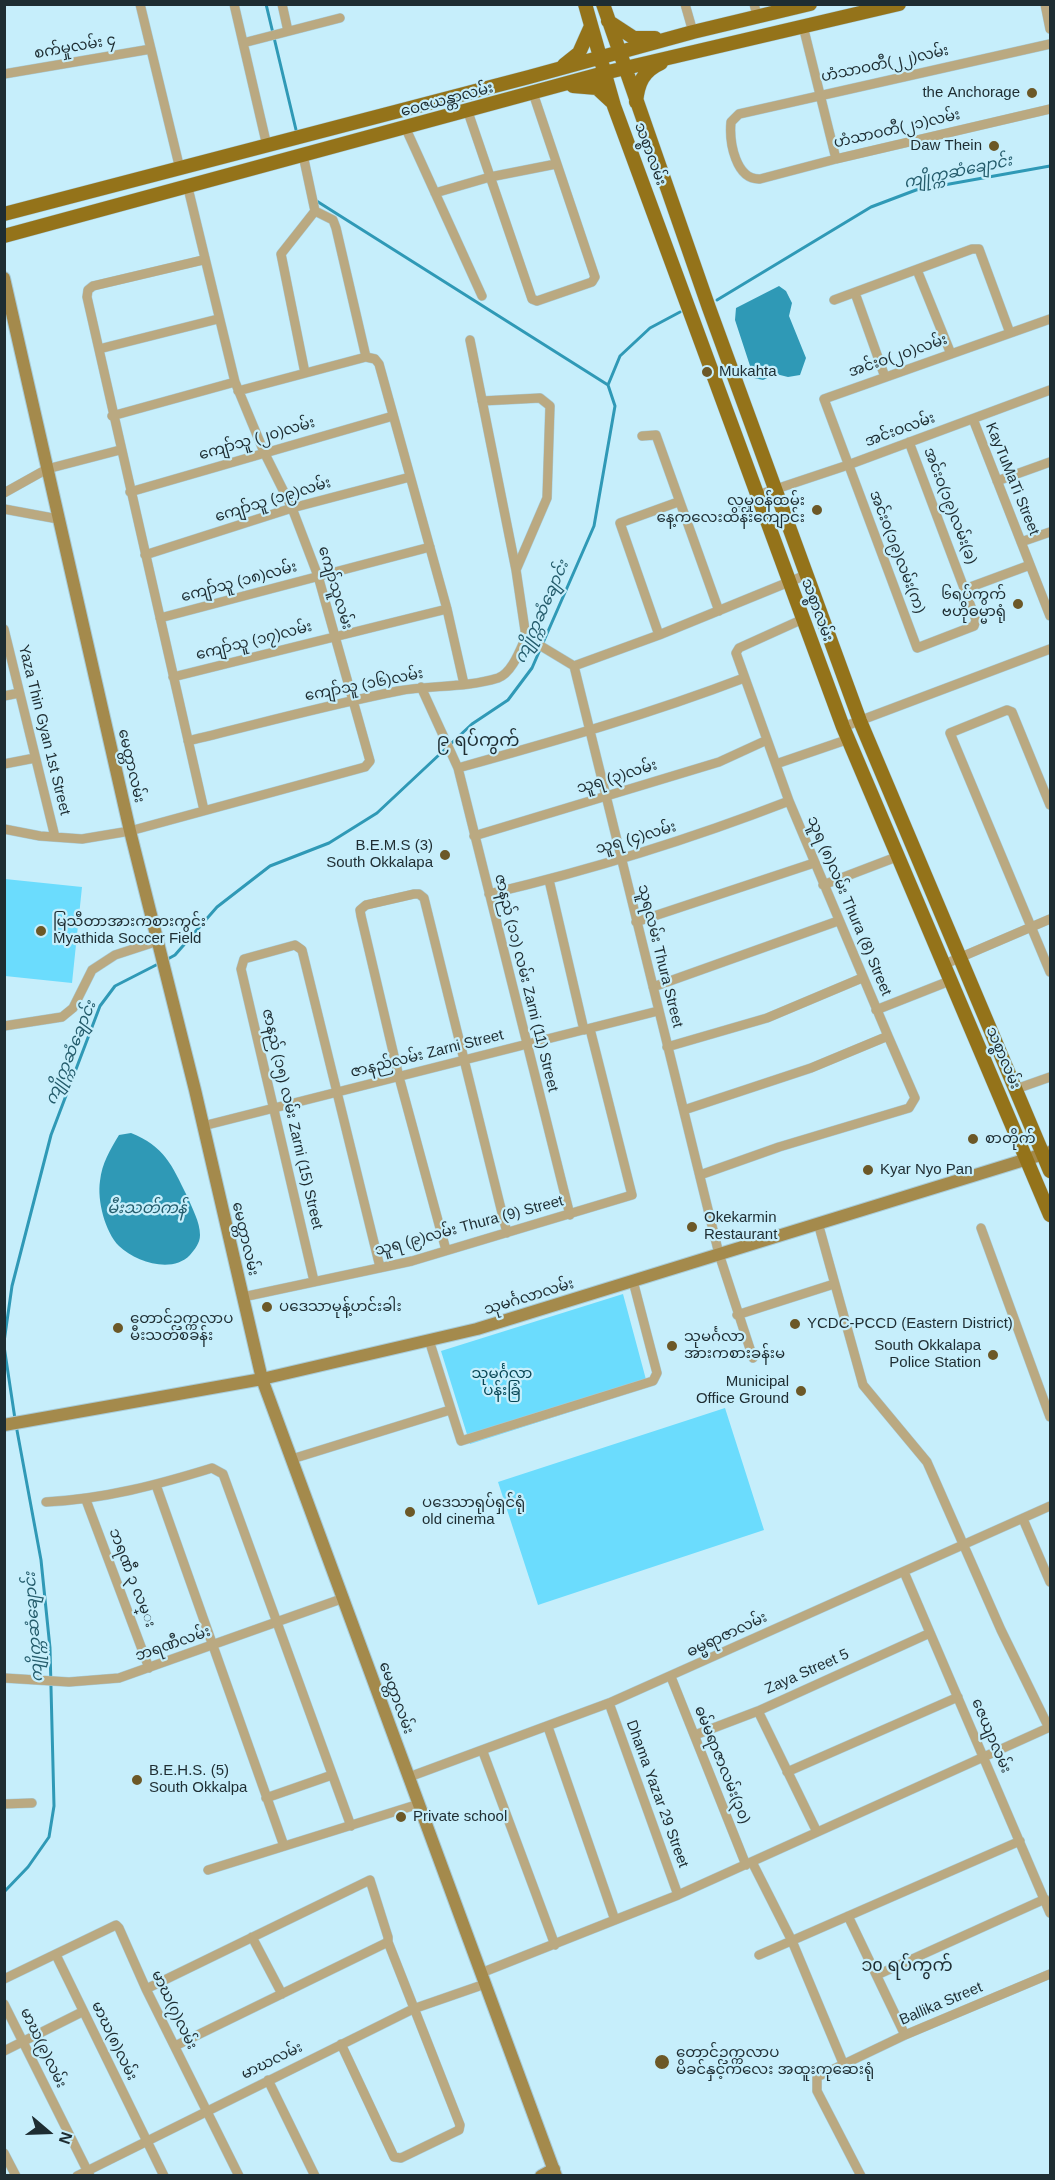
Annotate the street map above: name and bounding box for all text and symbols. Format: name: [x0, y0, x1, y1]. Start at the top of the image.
street label: စက်မှုလမ်း ၄: [33, 31, 117, 63]
street label: ဟံသာဝတီ(၂၂)လမ်း: [820, 42, 950, 86]
street label: ဝေဇယန္တာလမ်း: [399, 79, 495, 121]
place label: the Anchorage: [922, 84, 1020, 102]
marker: the Anchorage: [1025, 86, 1039, 100]
street label: ဟံသာဝတီ(၂၁)လမ်း: [832, 106, 962, 152]
street label: သစ္စာလမ်း: [630, 120, 670, 188]
place label: Daw Thein: [910, 137, 982, 155]
marker: Daw Thein: [987, 139, 1001, 153]
water label: ကျိုက္ကဆံချောင်း: [902, 151, 1014, 193]
street label: အင်းဝ(၂၀)လမ်း: [846, 331, 950, 381]
place label: Mukahta: [719, 363, 777, 381]
marker: Mukahta: [700, 365, 714, 379]
street label: အင်းဝလမ်း: [862, 409, 938, 451]
street label: ကျော်သူ (၂၀)လမ်း: [197, 414, 317, 464]
street label: KayTuMaTi Street: [981, 420, 1043, 538]
street label: အင်းဝ(၁၉)လမ်း(ခ): [919, 445, 981, 567]
street label: ကျော်သူ (၁၉)လမ်း: [213, 474, 333, 526]
street label: အင်းဝ(၁၉)လမ်း(က): [865, 488, 929, 616]
place label: လူမှုဝန်ထမ်း နေ့ကလေးထိန်းကျောင်း: [657, 492, 805, 527]
marker: လူမှုဝန်ထမ်း နေ့ကလေးထိန်းကျောင်း: [810, 503, 824, 517]
street label: ကျော်သူလမ်း: [314, 544, 356, 632]
street label: ကျော်သူ (၁၈)လမ်း: [179, 558, 299, 606]
water label: ကျိုက္ကဆံချောင်း: [511, 558, 573, 666]
street label: သစ္စာလမ်း: [797, 576, 837, 644]
place label: ၆ရပ်ကွက် ဗဟိုဓမ္မာရုံ: [941, 586, 1006, 621]
marker: ၆ရပ်ကွက် ဗဟိုဓမ္မာရုံ: [1011, 597, 1025, 611]
street label: ကျော်သူ (၁၇)လမ်း: [194, 618, 314, 664]
street label: Yaza Thin Gyan 1st Street: [14, 643, 74, 817]
street label: ကျော်သူ (၁၆)လမ်း: [303, 665, 425, 705]
street label: မေတ္တာလမ်း: [114, 727, 148, 805]
district label: ၉ ရပ်ကွက်: [437, 730, 519, 752]
street label: သူရ (၃)လမ်း: [575, 756, 659, 798]
street label: သူရ (၈)လမ်း Thura (8) Street: [803, 813, 895, 999]
street label: သူရ (၄)လမ်း: [594, 818, 678, 858]
place label: B.E.M.S (3) South Okkalapa: [326, 837, 433, 872]
marker: B.E.M.S (3) South Okkalapa: [438, 848, 452, 862]
street label: ဇာနည် (၁၁) လမ်း Zarni (11) Street: [490, 872, 562, 1094]
street label: သူရလမ်း Thura Street: [633, 883, 687, 1029]
place label: မြသီတာအားကစားကွင်း Myathida Soccer Field: [53, 913, 206, 948]
marker: မြသီတာအားကစားကွင်း Myathida Soccer Field: [34, 924, 48, 938]
water label: ကျိုက္ကဆံချောင်း: [41, 998, 101, 1108]
street label: ဇာနည် (၁၅) လမ်း Zarni (15) Street: [258, 1007, 326, 1231]
street label: သစ္စာလမ်း: [982, 1024, 1024, 1092]
street label: ဇာနည်လမ်း Zarni Street: [349, 1026, 505, 1082]
place label: စာတိုက်: [985, 1130, 1036, 1148]
marker: စာတိုက်: [966, 1132, 980, 1146]
place label: Kyar Nyo Pan: [880, 1161, 973, 1179]
marker: Kyar Nyo Pan: [861, 1163, 875, 1177]
street label: သူရ (၉)လမ်း Thura (9) Street: [373, 1192, 565, 1260]
water label: မီးသတ်ကန်: [107, 1199, 187, 1219]
street label: မေတ္တာလမ်း: [228, 1200, 262, 1278]
place label: Okekarmin Restaurant: [704, 1209, 777, 1244]
marker: Okekarmin Restaurant: [685, 1220, 699, 1234]
street label: သုမင်္ဂလာလမ်း: [482, 1275, 576, 1319]
place label: ပဒေသာမုန့်ဟင်းခါး: [279, 1298, 402, 1316]
marker: ပဒေသာမုန့်ဟင်းခါး: [260, 1300, 274, 1314]
place label: တောင်ဥက္ကလာပ မီးသတ်စခန်း: [130, 1310, 233, 1345]
place label: YCDC-PCCD (Eastern District): [807, 1315, 1013, 1333]
marker: YCDC-PCCD (Eastern District): [788, 1317, 802, 1331]
marker: တောင်ဥက္ကလာပ မီးသတ်စခန်း: [111, 1321, 125, 1335]
place label: သုမင်္ဂလာ အားကစားခန်းမ: [684, 1328, 785, 1363]
place label: South Okkalapa Police Station: [874, 1337, 981, 1372]
marker: သုမင်္ဂလာ အားကစားခန်းမ: [665, 1339, 679, 1353]
marker: South Okkalapa Police Station: [986, 1348, 1000, 1362]
park label: သုမင်္ဂလာ ပန်းခြံ: [472, 1365, 532, 1400]
place label: Municipal Office Ground: [696, 1373, 789, 1408]
marker: Municipal Office Ground: [794, 1384, 808, 1398]
place label: ပဒေသာရုပ်ရှင်ရုံ old cinema: [422, 1494, 525, 1529]
marker: ပဒေသာရုပ်ရှင်ရုံ old cinema: [403, 1505, 417, 1519]
street label: ဘရဏီ ၃ လမ္း: [105, 1526, 159, 1630]
water label: ကျိုက္ကဆံချောင်း: [21, 1571, 47, 1683]
street label: ဓမ္မရာဇာလမ်း: [684, 1609, 770, 1661]
street label: ဘရဏီလမ်း: [133, 1623, 213, 1665]
street label: Zaya Street 5: [762, 1645, 852, 1699]
street label: မေတ္တာလမ်း: [375, 1660, 417, 1736]
street label: ဇေယျာလမ်း: [967, 1696, 1015, 1776]
street label: ဓမ်မရာဇာလမ်း(၃၀): [690, 1703, 754, 1827]
street label: Dhama Yazar 29 Street: [622, 1718, 692, 1870]
place label: B.E.H.S. (5) South Okkalpa: [149, 1762, 247, 1797]
marker: B.E.H.S. (5) South Okkalpa: [130, 1773, 144, 1787]
place label: Private school: [413, 1808, 507, 1826]
marker: Private school: [394, 1810, 408, 1824]
district label: ၁o ရပ်ကွက်: [861, 1955, 953, 1977]
street label: မာဃ(၇)လမ်း: [147, 1968, 201, 2052]
street label: Ballika Street: [897, 1978, 985, 2030]
street label: မာဃ(၈)လမ်း: [87, 1998, 141, 2084]
street label: မာဃ(၉)လမ်း: [16, 2005, 70, 2091]
street label: မာဃလမ်း: [238, 2038, 306, 2084]
place label: တောင်ဥက္ကလာပ မိခင်နှင့်ကလေး အထူးကုဆေးရုံ: [676, 2044, 874, 2079]
marker: တောင်ဥက္ကလာပ မိခင်နှင့်ကလေး အထူးကုဆေးရုံ: [653, 2053, 671, 2071]
north arrow: [18, 2102, 78, 2162]
text: N: [56, 2130, 75, 2146]

